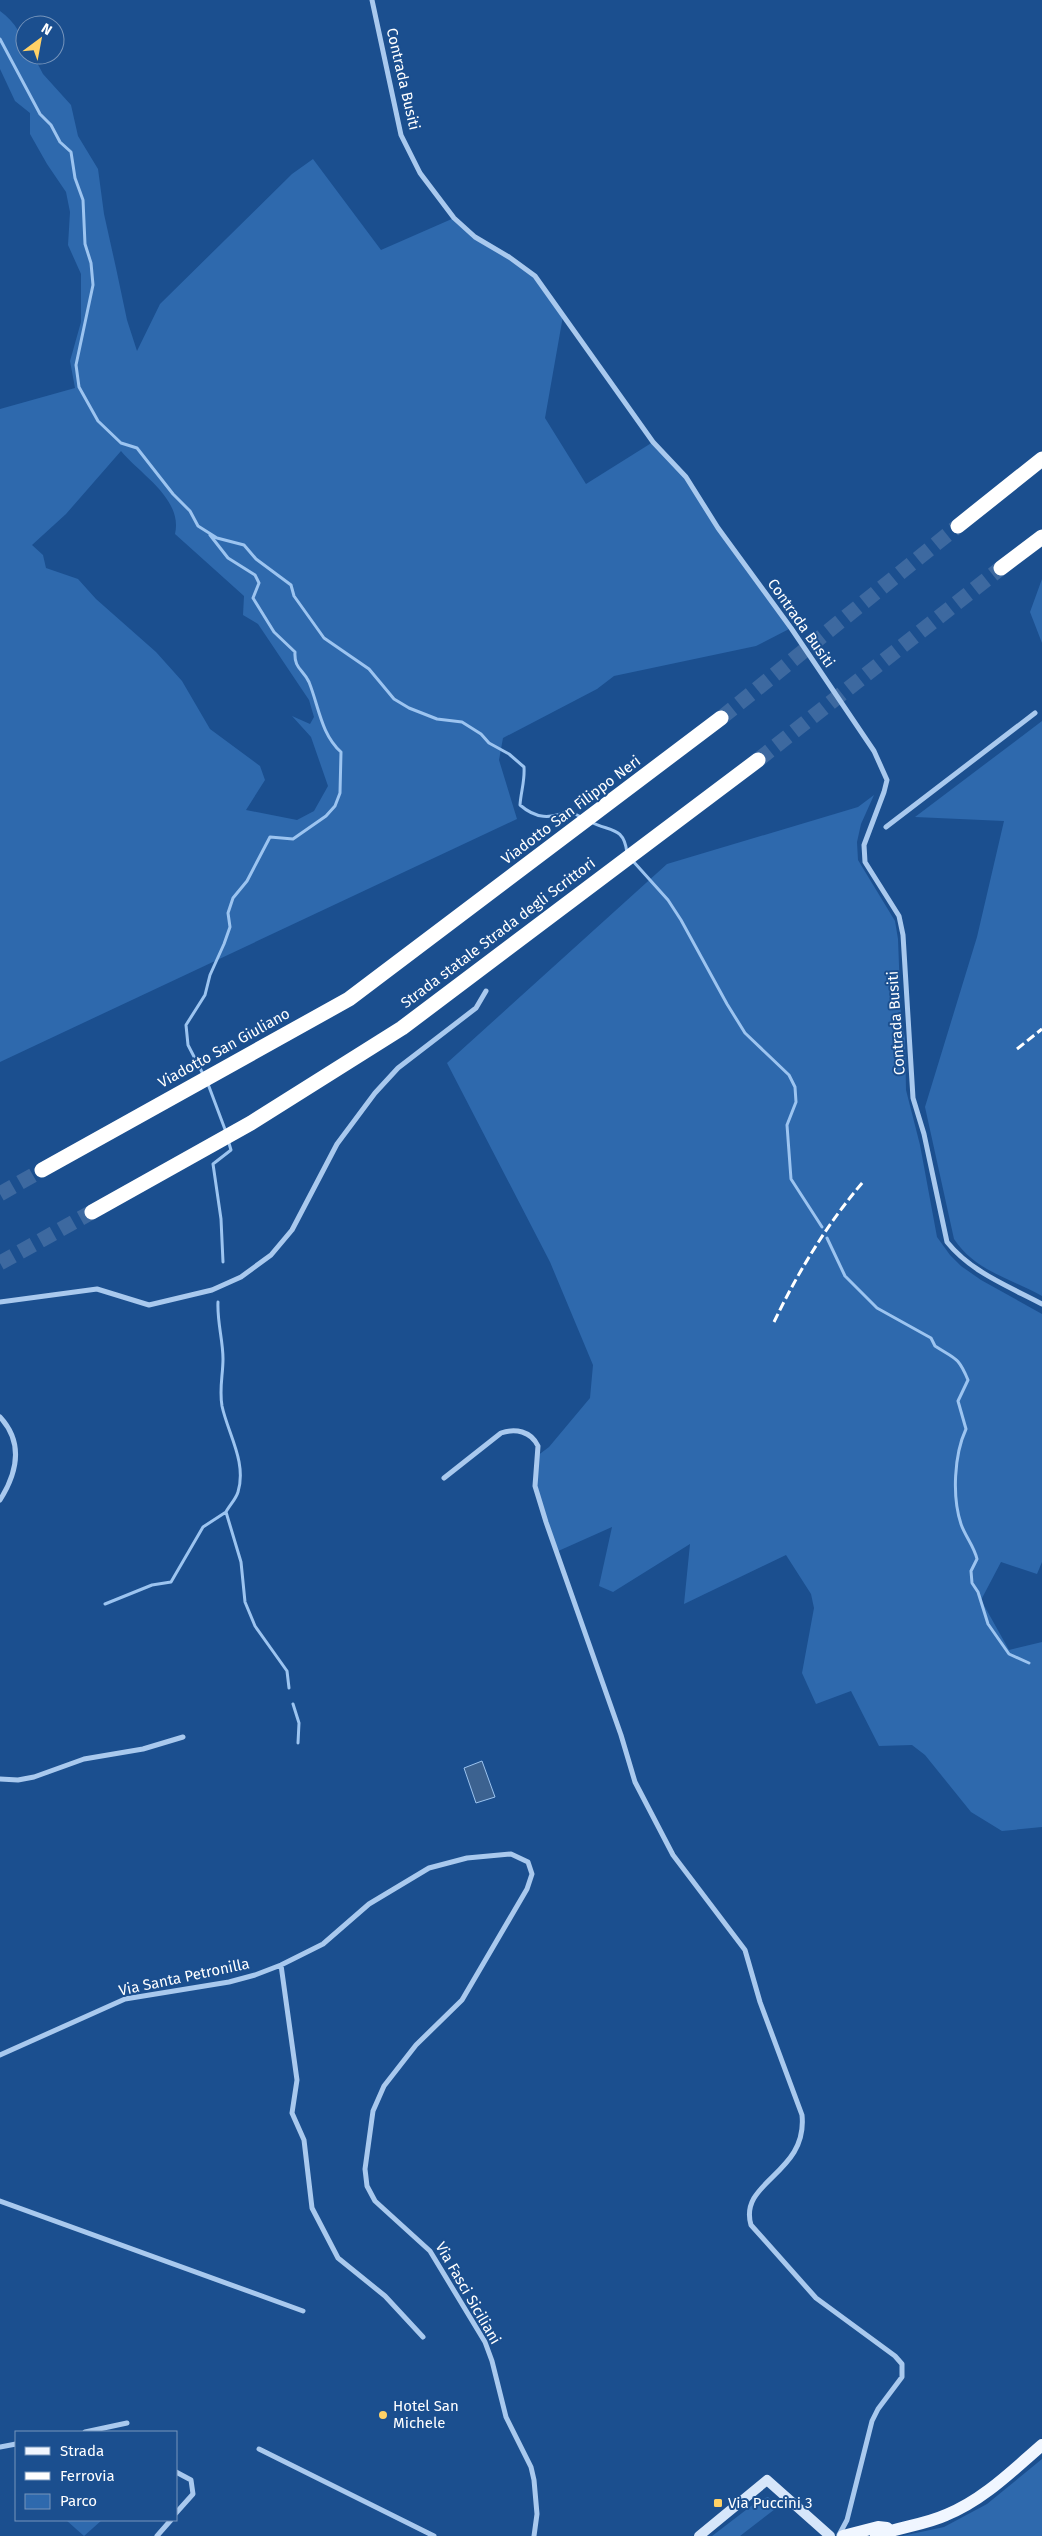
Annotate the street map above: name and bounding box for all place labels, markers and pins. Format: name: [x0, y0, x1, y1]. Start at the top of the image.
place label: Hotel San Michele: [393, 2397, 459, 2432]
marker: Hotel San Michele: [377, 2409, 389, 2421]
place label: Via Puccini 3: [728, 2494, 813, 2512]
marker: Via Puccini 3: [712, 2497, 724, 2509]

